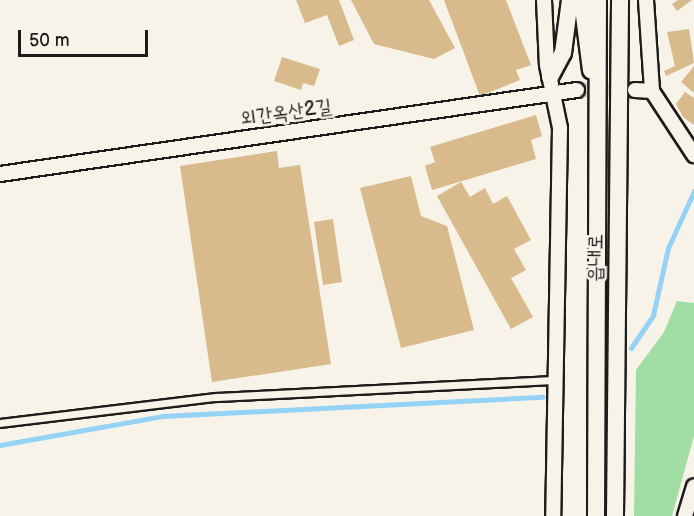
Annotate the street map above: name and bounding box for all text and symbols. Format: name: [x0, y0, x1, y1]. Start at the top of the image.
scale bar: [21, 18, 152, 56]
text: 50 m: [29, 30, 70, 51]
street label: 외간옥산2길: [239, 95, 333, 131]
street label: 읍내로: [584, 234, 608, 282]

